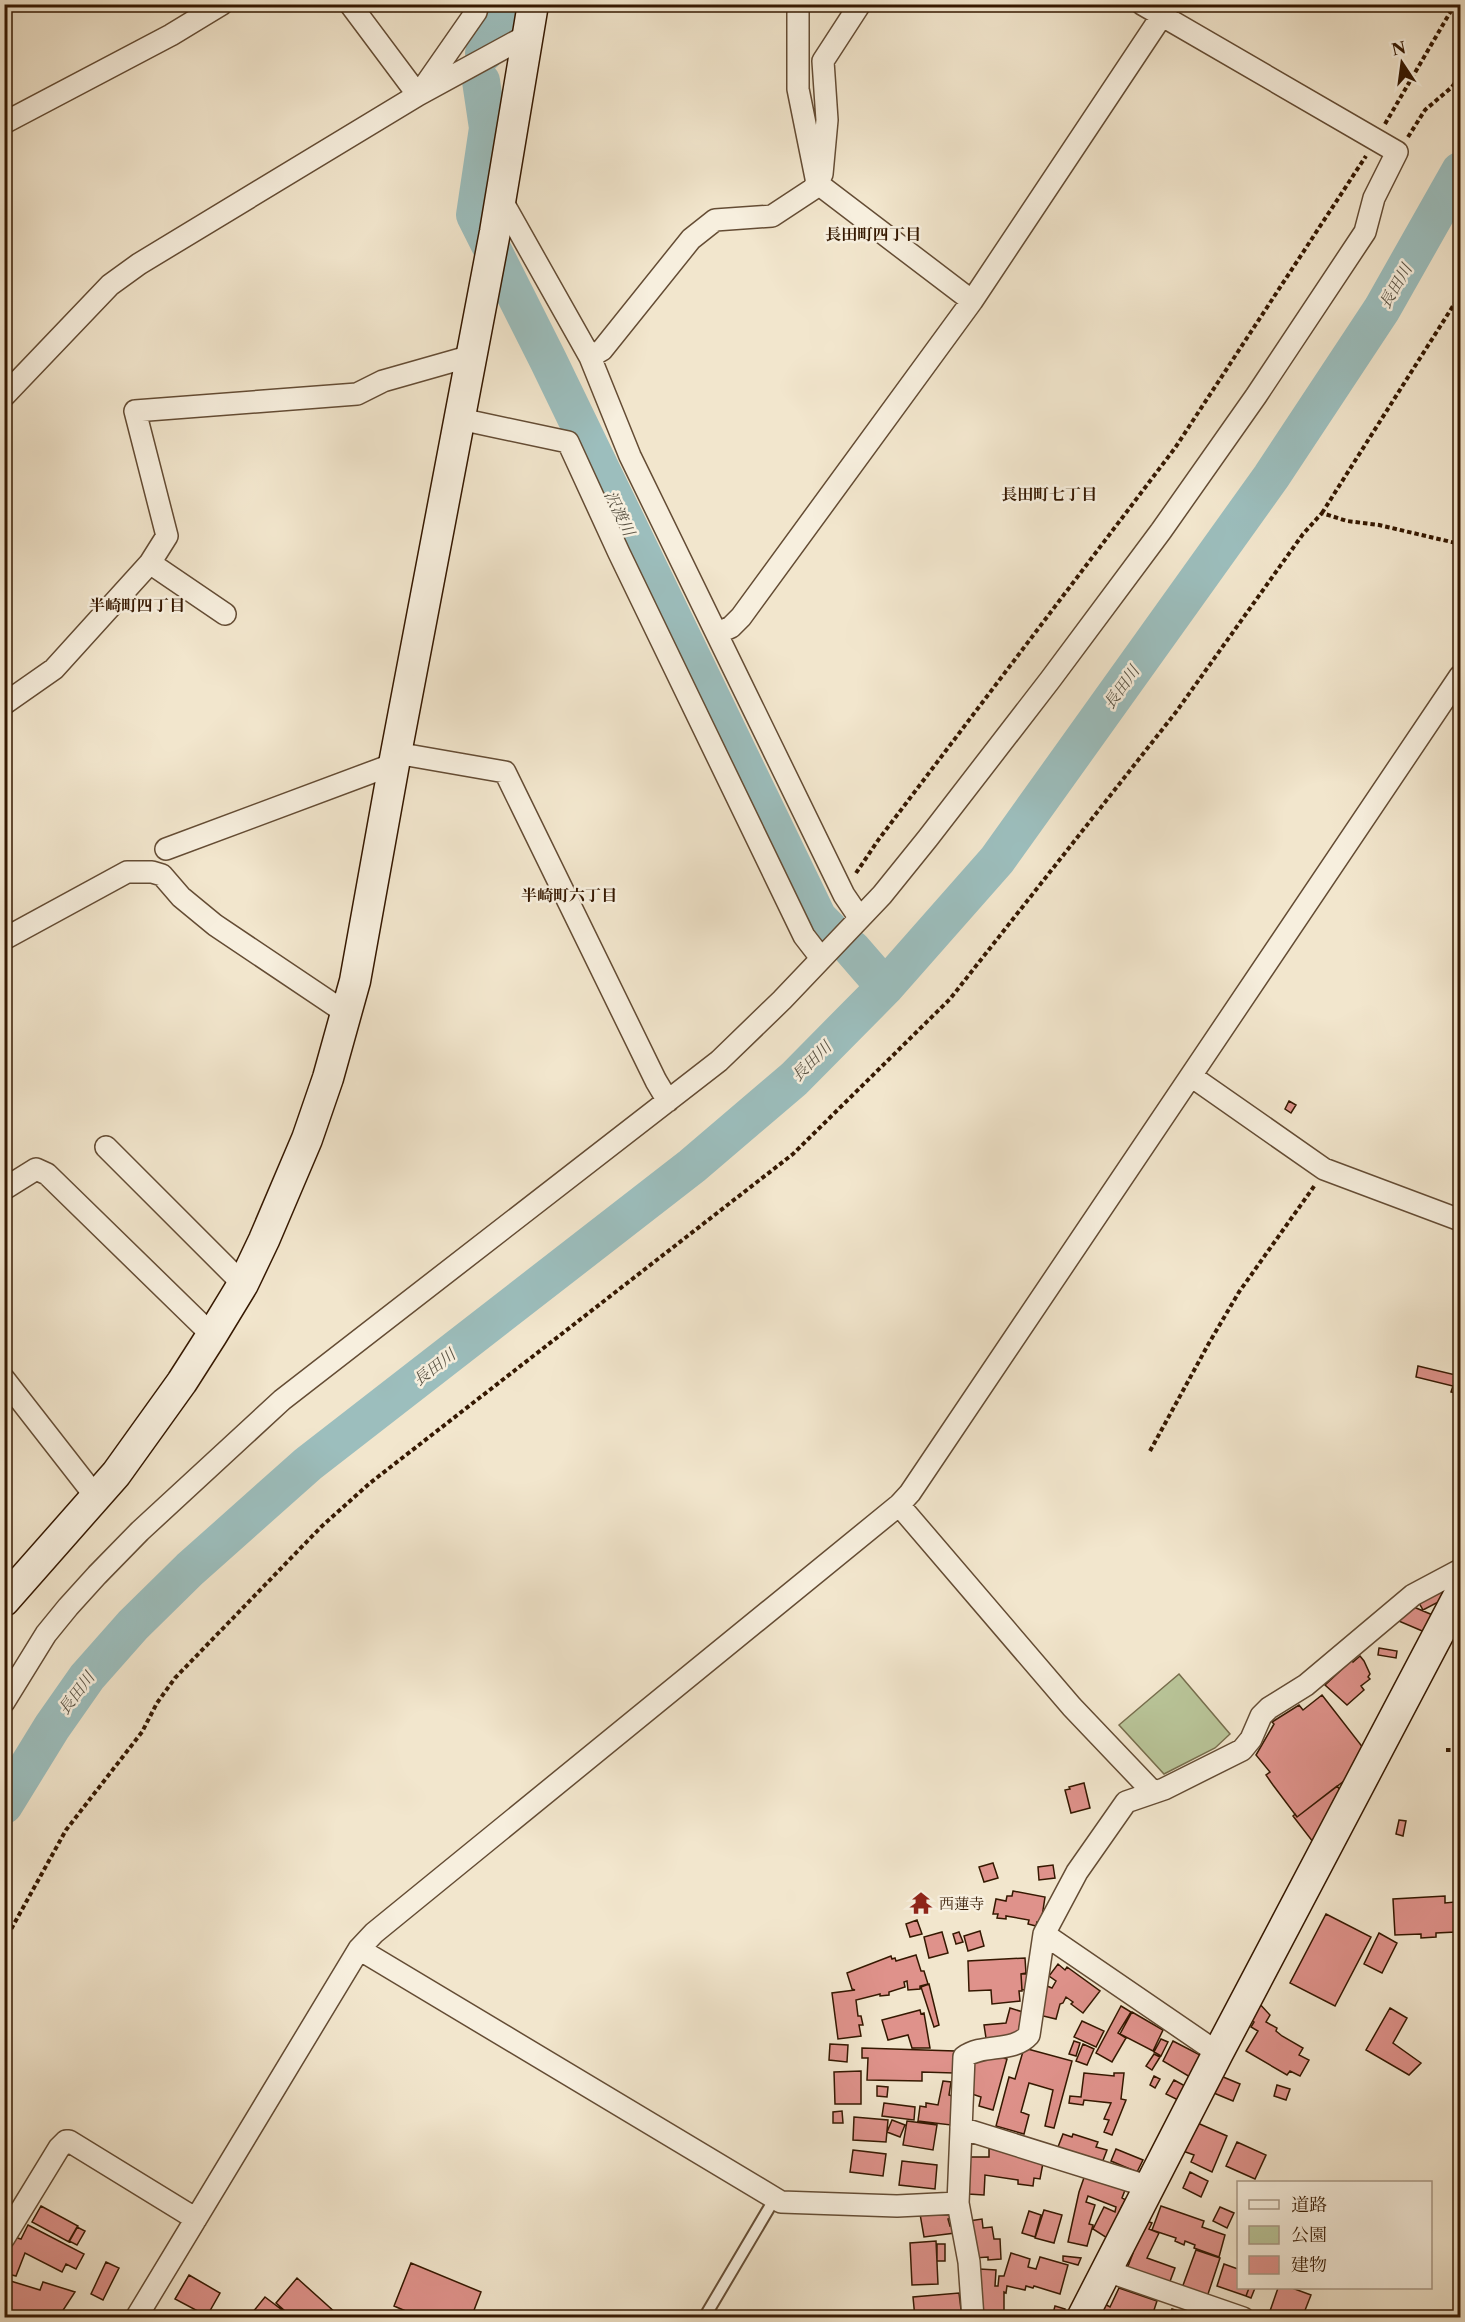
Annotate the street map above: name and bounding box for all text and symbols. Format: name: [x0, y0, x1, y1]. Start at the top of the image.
north arrow: [1372, 33, 1432, 93]
text: N: [1390, 37, 1408, 60]
district label: 長田町四丁目: [825, 224, 921, 244]
water label: 長田川: [1374, 258, 1417, 312]
district label: 長田町七丁目: [1001, 484, 1097, 504]
water label: 沢渡川: [600, 487, 640, 541]
district label: 半崎町四丁目: [89, 595, 185, 615]
water label: 長田川: [1099, 660, 1144, 712]
district label: 半崎町六丁目: [521, 885, 617, 905]
water label: 長田川: [787, 1036, 836, 1085]
water label: 長田川: [409, 1343, 461, 1390]
water label: 長田川: [54, 1666, 100, 1718]
temple icon: 西蓮寺: [908, 1890, 934, 1916]
place label: 西蓮寺: [939, 1894, 984, 1913]
legend: [1237, 2181, 1432, 2289]
text: 道路: [1291, 2194, 1327, 2216]
text: 公園: [1291, 2224, 1327, 2246]
text: 建物: [1291, 2254, 1327, 2276]

